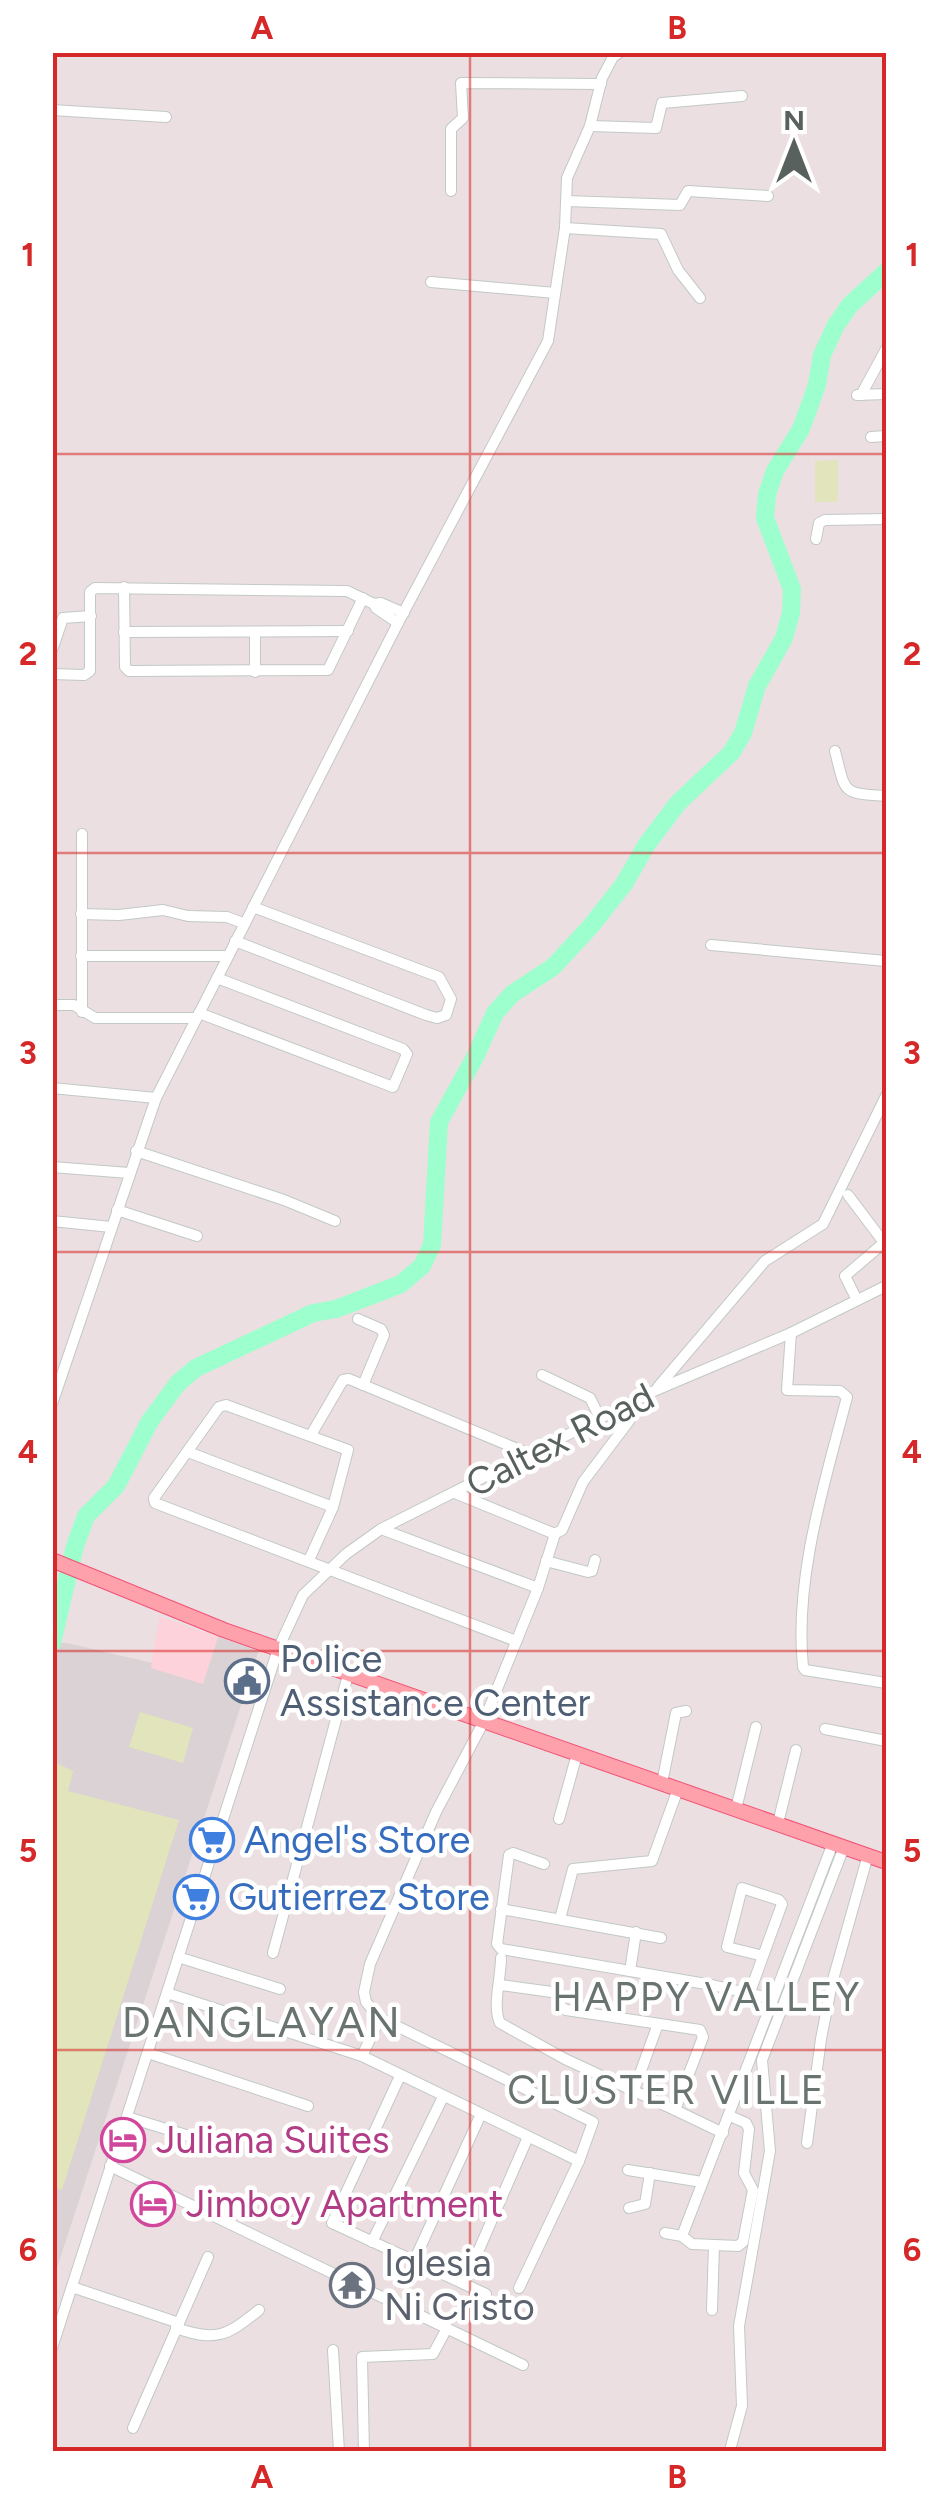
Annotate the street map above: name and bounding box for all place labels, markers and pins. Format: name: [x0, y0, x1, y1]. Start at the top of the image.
place label: Police Assistance Center: [280, 1636, 591, 1726]
public building icon: Police Assistance Center: [224, 1658, 270, 1704]
supermarket icon: Angel's Store: [189, 1817, 235, 1863]
place label: Angel's Store: [244, 1817, 470, 1863]
supermarket icon: Gutierrez Store: [173, 1874, 219, 1920]
place label: Gutierrez Store: [228, 1874, 490, 1920]
hotel icon: Juliana Suites: [100, 2117, 146, 2163]
place label: Juliana Suites: [156, 2117, 389, 2163]
hotel icon: Jimboy Apartment: [130, 2181, 176, 2227]
place label: Jimboy Apartment: [186, 2181, 503, 2227]
place label: Iglesia Ni Cristo: [384, 2240, 535, 2330]
temple icon: Iglesia Ni Cristo: [329, 2262, 375, 2308]

